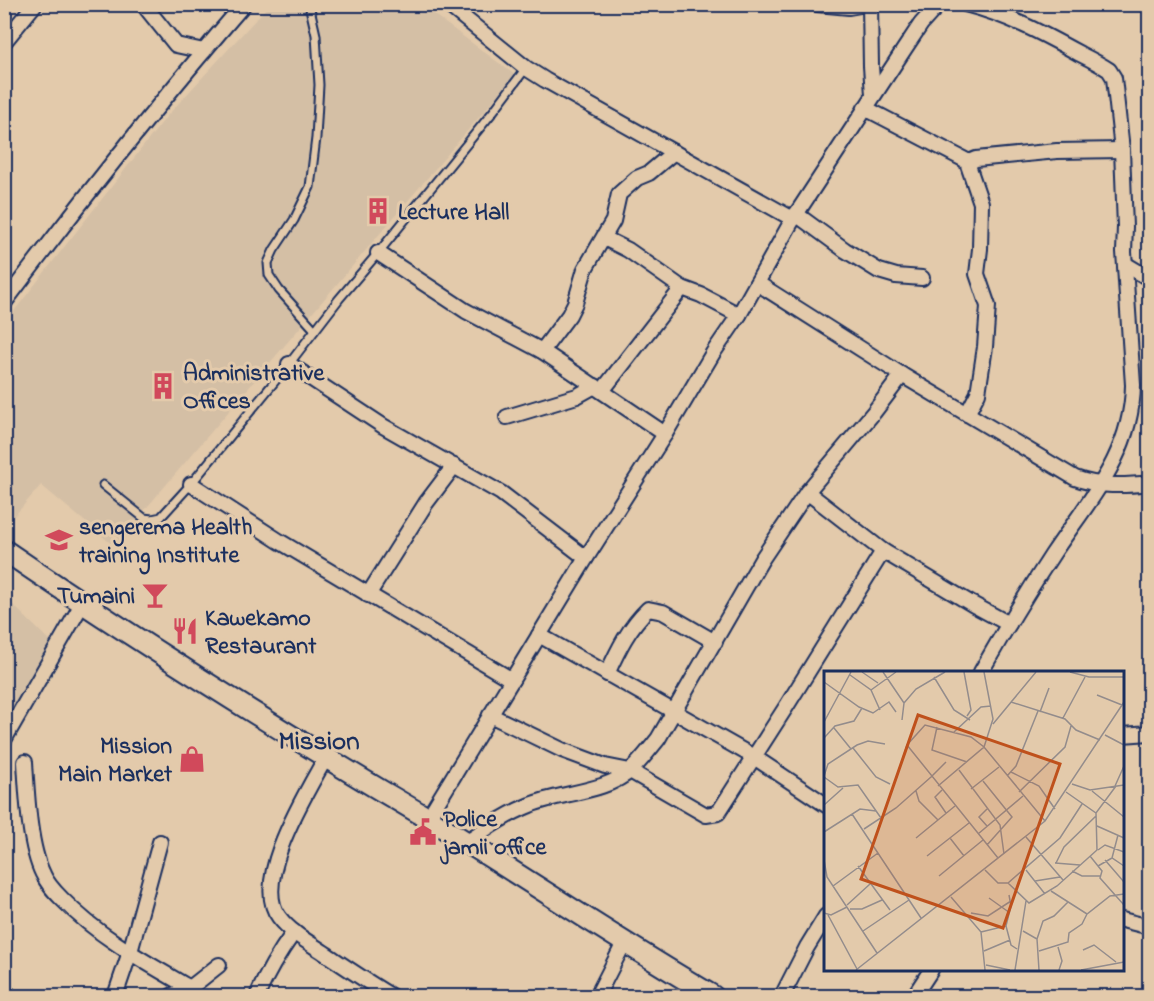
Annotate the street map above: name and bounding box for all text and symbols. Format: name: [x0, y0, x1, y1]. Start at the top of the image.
building icon: Lecture Hall: [363, 196, 393, 226]
place label: Lecture Hall: [398, 196, 509, 231]
place label: Administrative Offices: [183, 357, 325, 420]
building icon: Administrative Offices: [148, 371, 178, 401]
place label: sengerema Health training Institute: [78, 511, 252, 575]
school or university icon: sengerema Health training Institute: [44, 525, 74, 555]
place label: Tumaini: [57, 580, 135, 615]
bar icon: Tumaini: [140, 580, 170, 610]
place label: Kawekamo Restaurant: [205, 602, 317, 665]
restaurant icon: Kawekamo Restaurant: [170, 616, 200, 646]
inset map: [824, 671, 1124, 971]
district label: Mission: [279, 723, 359, 762]
place label: Mission Main Market: [58, 730, 173, 793]
shop icon: Mission Main Market: [177, 744, 207, 774]
place label: Police jamii office: [439, 803, 548, 866]
public building icon: Police jamii office: [408, 817, 438, 847]

